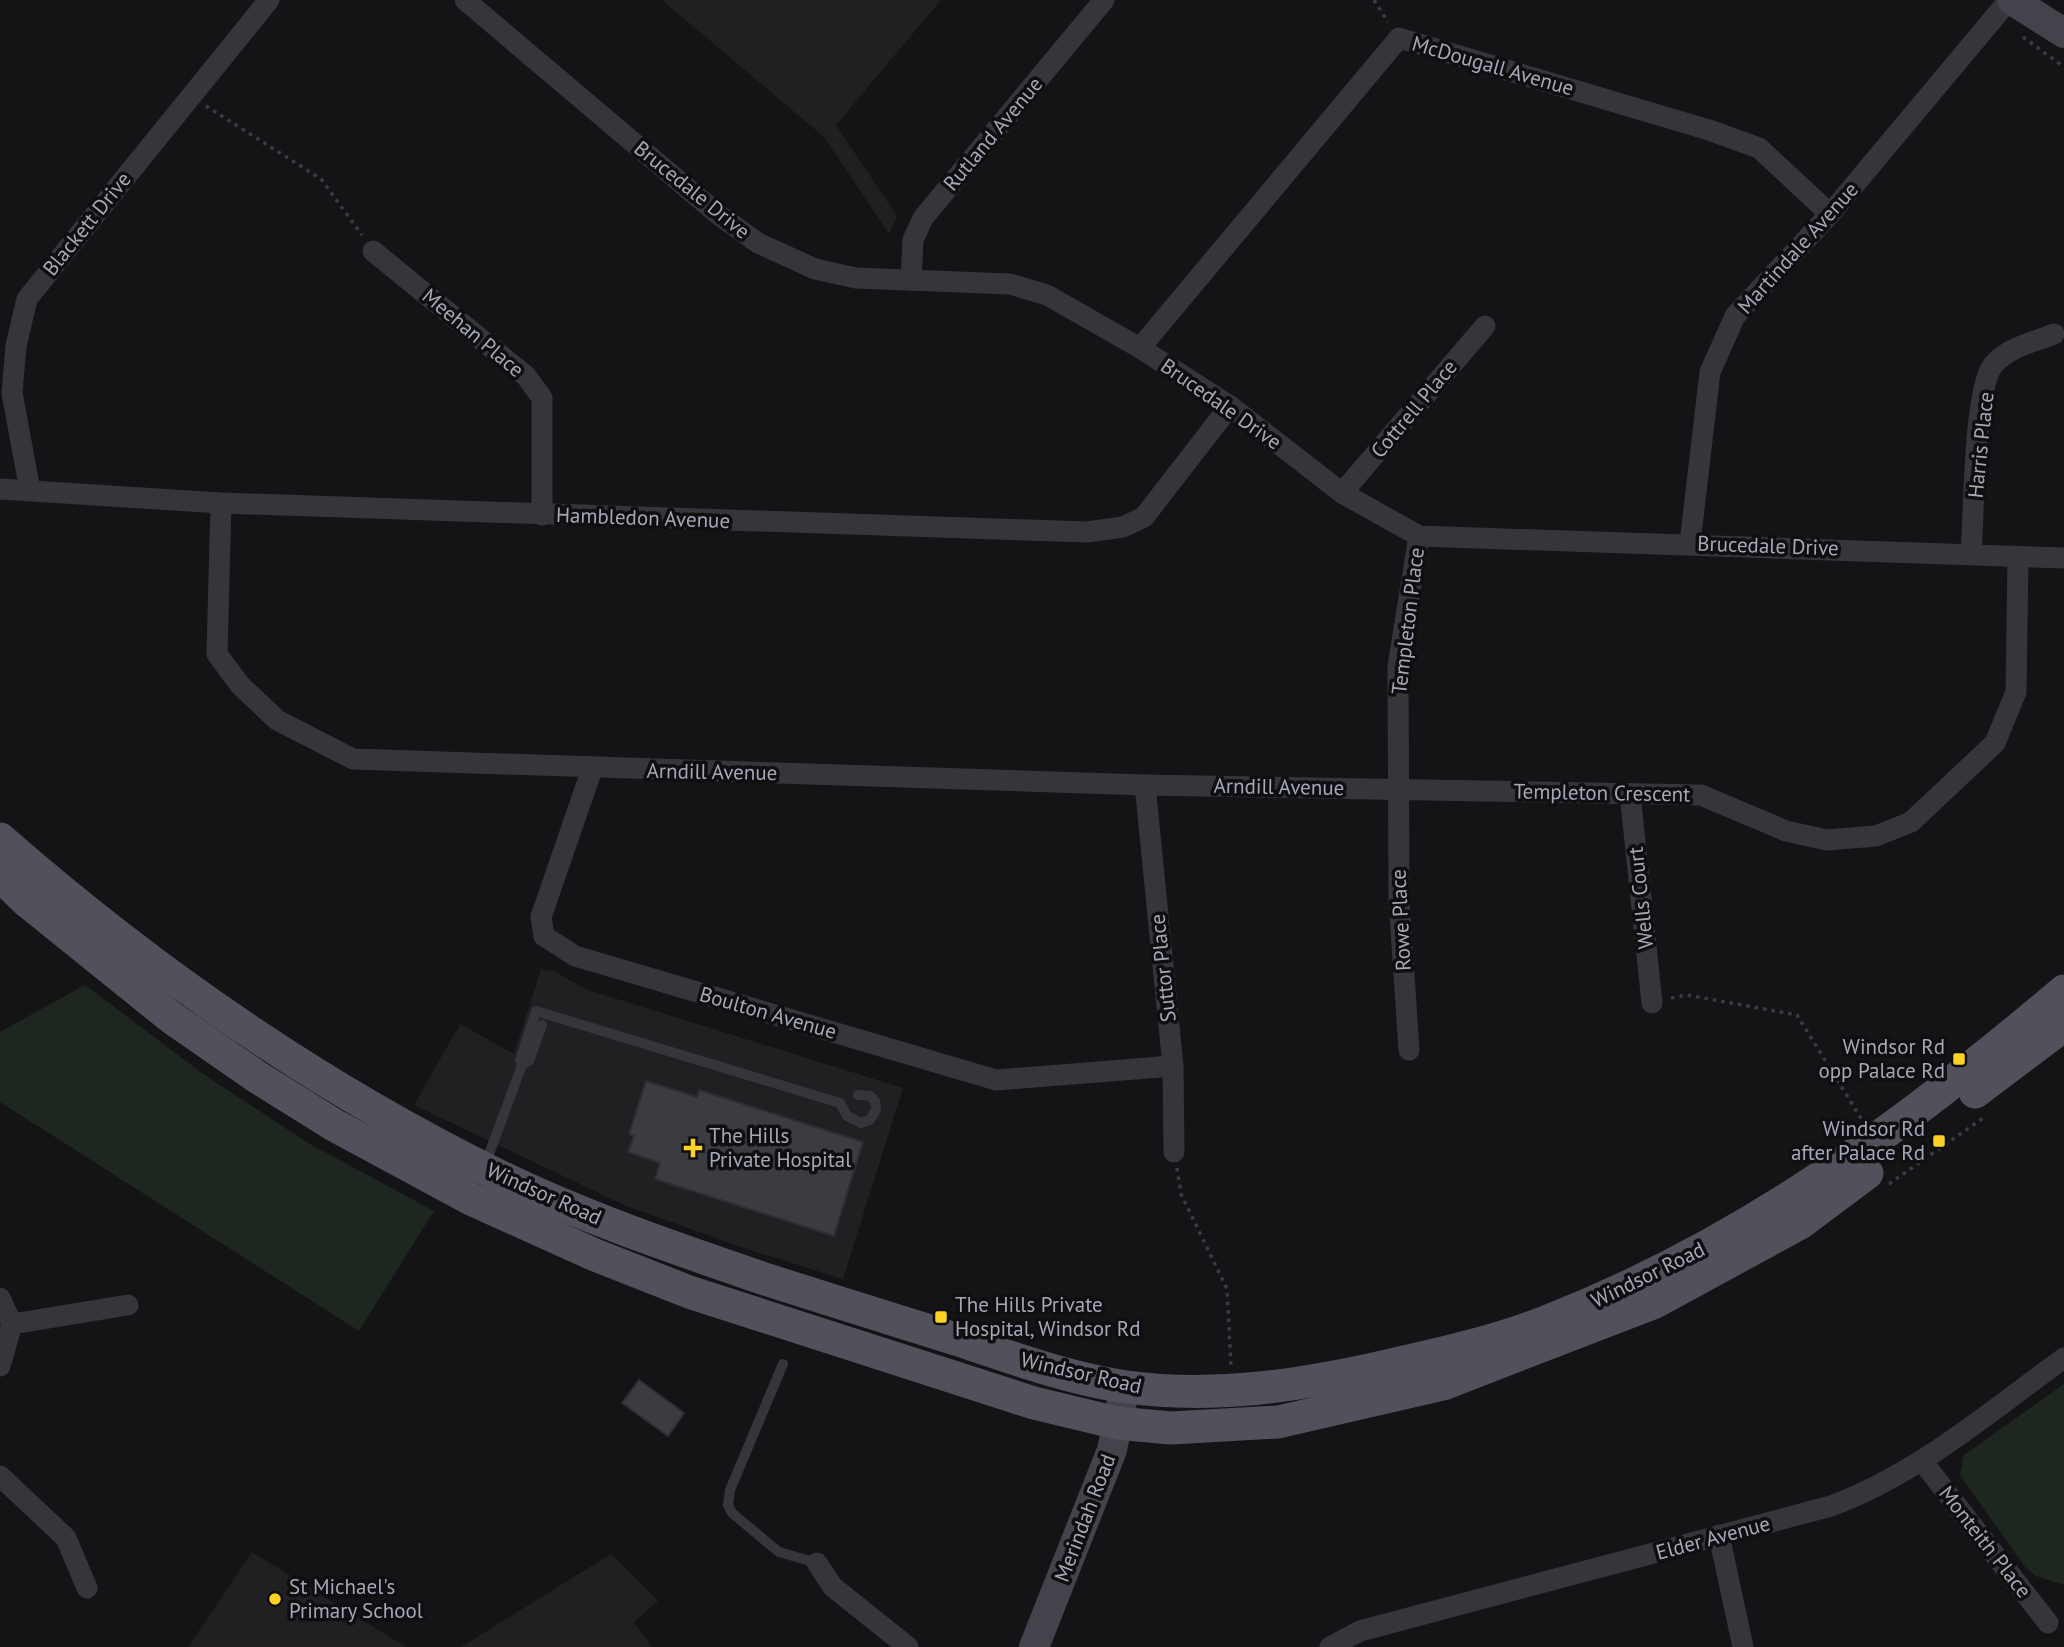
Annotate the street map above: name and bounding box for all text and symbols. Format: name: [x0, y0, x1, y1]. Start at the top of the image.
street label: McDougall Avenue: [1409, 30, 1577, 101]
street label: Rutland Avenue: [937, 71, 1048, 196]
street label: Brucedale Drive: [629, 135, 756, 245]
street label: Blackett Drive: [37, 166, 137, 281]
street label: Martindale Avenue: [1731, 176, 1864, 319]
street label: Meehan Place: [417, 282, 530, 383]
street label: Brucedale Drive: [1156, 352, 1287, 455]
street label: Cottrell Place: [1365, 354, 1463, 463]
street label: Harris Place: [1961, 390, 2000, 499]
street label: Hambledon Avenue: [555, 501, 731, 534]
street label: Brucedale Drive: [1697, 530, 1839, 561]
street label: Templeton Place: [1385, 546, 1430, 696]
street label: Arndill Avenue: [646, 757, 778, 786]
street label: Arndill Avenue: [1213, 772, 1345, 801]
street label: Templeton Crescent: [1513, 777, 1691, 808]
street label: Wells Court: [1622, 846, 1659, 950]
street label: Rowe Place: [1384, 868, 1417, 972]
street label: Suttor Place: [1143, 913, 1182, 1023]
street label: Boulton Avenue: [697, 980, 840, 1045]
place label: Windsor Rd opp Palace Rd: [1818, 1033, 1945, 1084]
marker: Windsor Rd opp Palace Rd: [1951, 1051, 1967, 1067]
place label: Windsor Rd after Palace Rd: [1791, 1115, 1925, 1166]
place label: The Hills Private Hospital: [709, 1122, 851, 1173]
marker: Windsor Rd after Palace Rd: [1931, 1133, 1947, 1149]
marker: The Hills Private Hospital: [683, 1138, 703, 1158]
street label: Windsor Road: [482, 1156, 606, 1231]
street label: Windsor Road: [1587, 1235, 1709, 1314]
place label: The Hills Private Hospital, Windsor Rd: [955, 1291, 1141, 1342]
marker: The Hills Private Hospital, Windsor Rd: [933, 1309, 949, 1325]
street label: Windsor Road: [1018, 1346, 1144, 1400]
street label: Merindah Road: [1048, 1450, 1121, 1586]
street label: Monteith Place: [1933, 1480, 2037, 1603]
street label: Elder Avenue: [1653, 1509, 1773, 1566]
place label: St Michael's Primary School: [289, 1573, 423, 1624]
marker: St Michael's Primary School: [267, 1591, 283, 1607]

